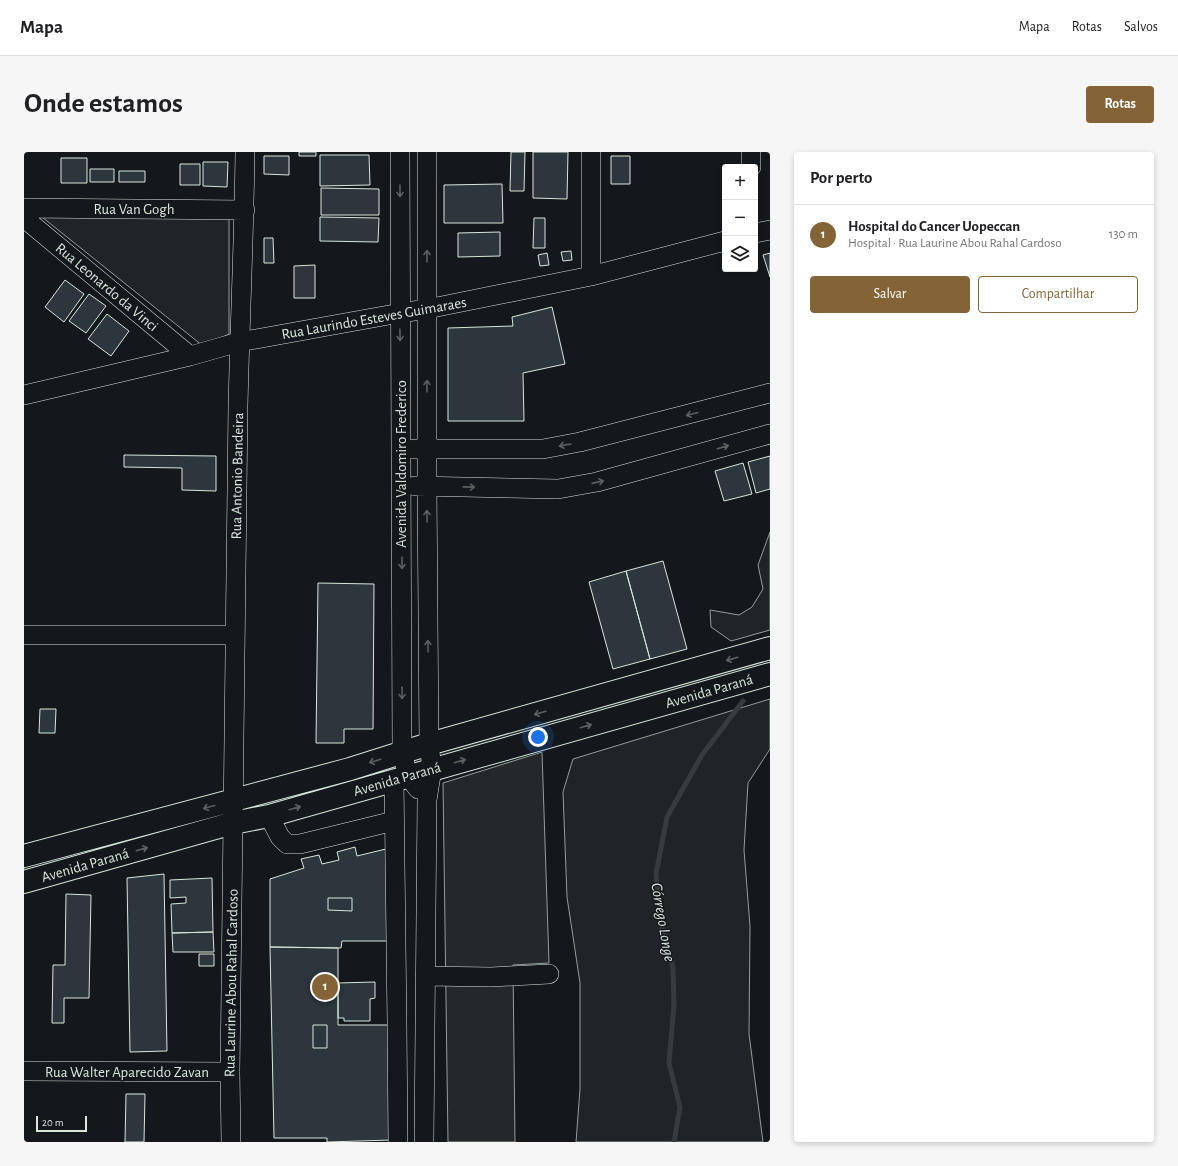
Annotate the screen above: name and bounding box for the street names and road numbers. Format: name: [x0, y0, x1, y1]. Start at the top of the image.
street label: Rua Van Gogh: [94, 202, 174, 217]
street label: Rua Leonardo da Vinci: [53, 240, 161, 334]
street label: Rua Laurindo Esteves Guimaraes: [280, 295, 468, 342]
street label: Avenida Valdomiro Frederico: [394, 380, 409, 548]
street label: Rua Antonio Bandeira: [229, 412, 246, 540]
street label: Avenida Paraná: [664, 672, 755, 711]
street label: Avenida Paraná: [352, 760, 443, 799]
street label: Avenida Paraná: [40, 846, 131, 885]
street label: Rua Laurine Abou Rahal Cardoso: [222, 889, 241, 1077]
street label: Rua Walter Aparecido Zavan: [45, 1065, 209, 1080]

